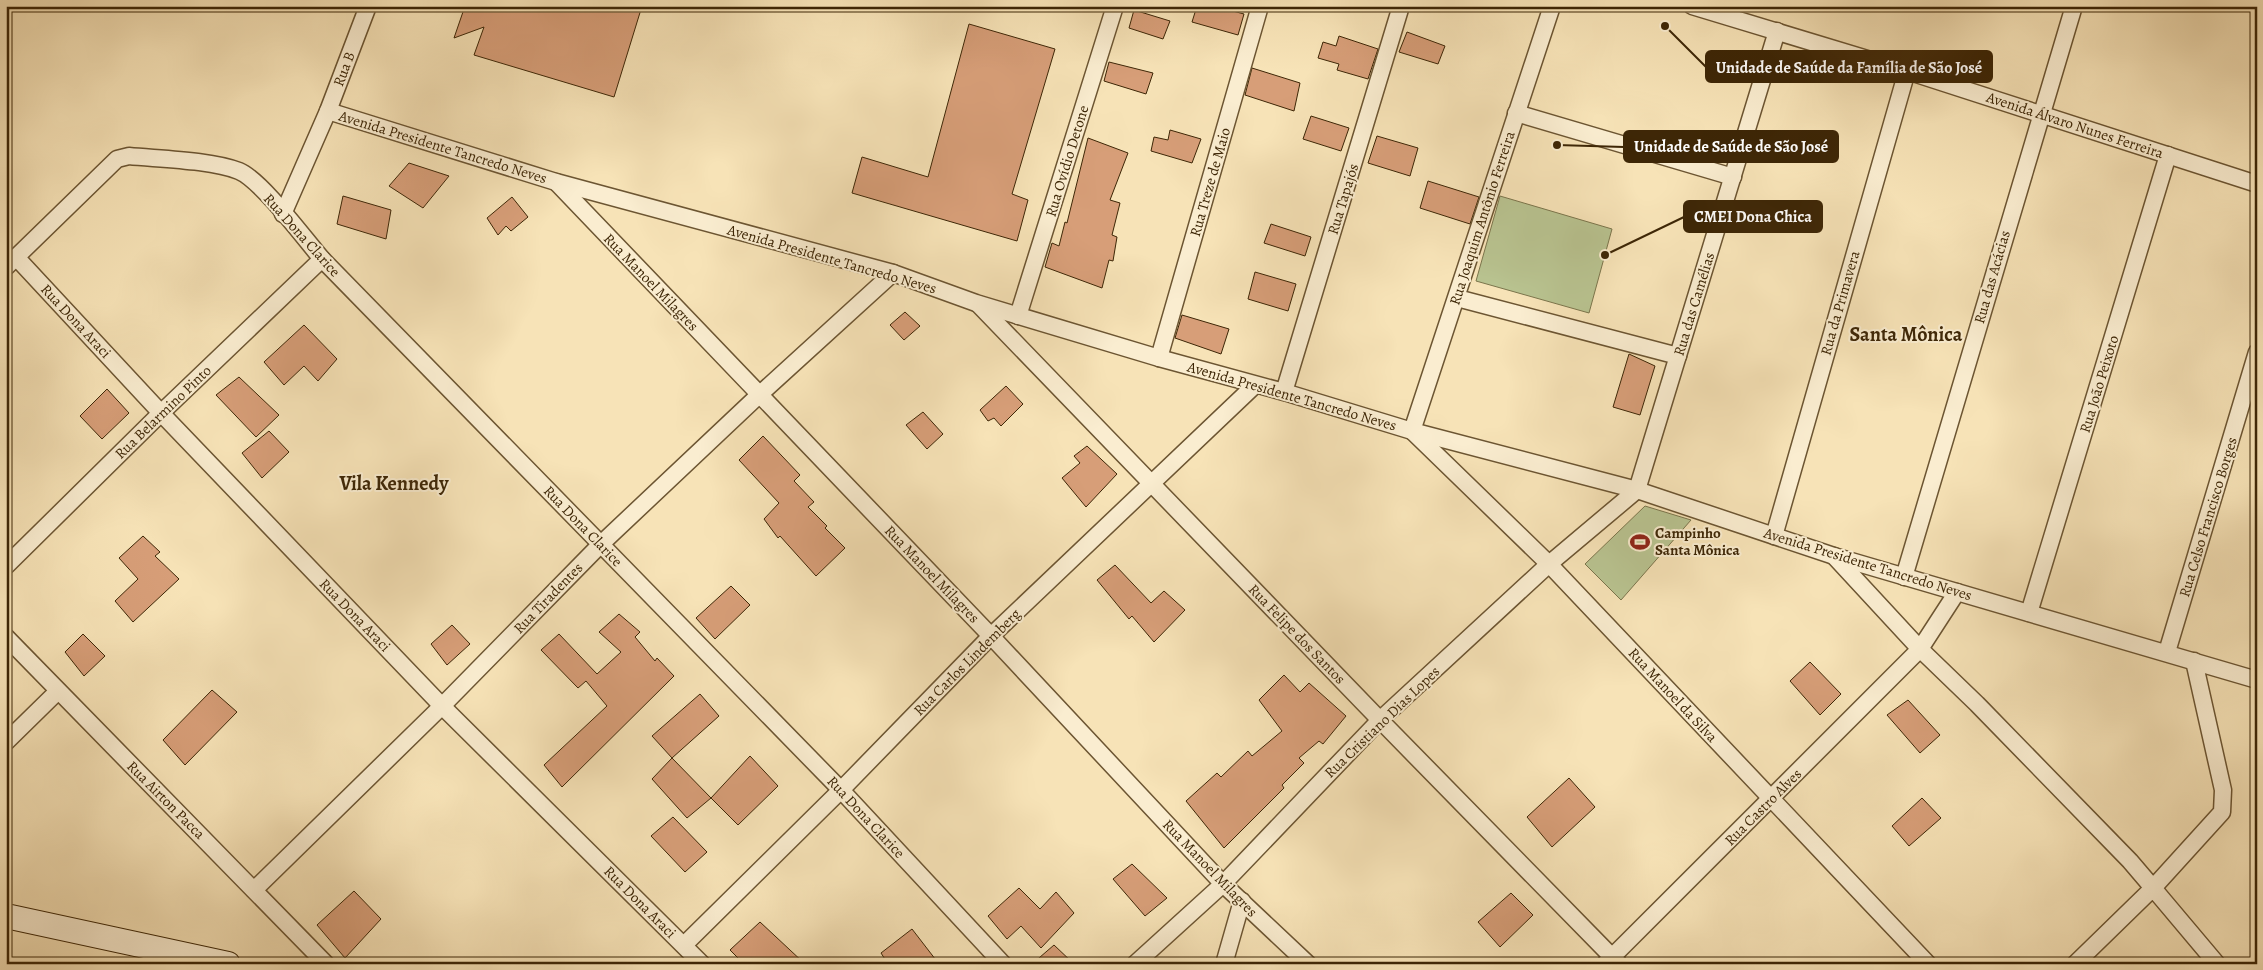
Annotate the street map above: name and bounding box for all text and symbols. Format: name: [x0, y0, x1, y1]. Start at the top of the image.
street label: Rua B: [328, 49, 360, 89]
callout: Unidade de Saúde da Família de São José: [1706, 51, 1992, 82]
text: Unidade de Saúde da Família de São José: [1716, 57, 1982, 79]
street label: Avenida Álvaro Nunes Ferreira: [1983, 87, 2166, 163]
street label: Rua Ovídio Detone: [1041, 103, 1094, 219]
street label: Avenida Presidente Tancredo Neves: [336, 105, 550, 188]
street label: Rua Treze de Maio: [1185, 125, 1235, 239]
street label: Rua Joaquim Antônio Ferreira: [1444, 129, 1520, 307]
callout: Unidade de Saúde de São José: [1624, 131, 1838, 162]
text: Unidade de Saúde de São José: [1634, 136, 1828, 158]
street label: Rua Tapajós: [1323, 161, 1363, 237]
street label: Rua Dona Clarice: [259, 189, 345, 281]
callout: CMEI Dona Chica: [1684, 201, 1822, 232]
text: CMEI Dona Chica: [1694, 206, 1812, 228]
street label: Avenida Presidente Tancredo Neves: [724, 219, 939, 298]
street label: Rua das Acácias: [1969, 228, 2015, 326]
street label: Rua Manoel Milagres: [599, 229, 703, 335]
street label: Rua da Primavera: [1816, 248, 1864, 358]
street label: Rua das Camélias: [1669, 250, 1719, 358]
street label: Rua Dona Araci: [36, 280, 116, 362]
district label: Santa Mônica: [1850, 321, 1963, 348]
street label: Rua João Peixoto: [2075, 333, 2123, 435]
street label: Avenida Presidente Tancredo Neves: [1184, 356, 1399, 435]
street label: Rua Belarmino Pinto: [110, 361, 216, 463]
street label: Rua Celso Francisco Borges: [2174, 435, 2242, 599]
district label: Vila Kennedy: [338, 470, 449, 497]
street label: Rua Dona Clarice: [539, 481, 627, 571]
street label: Rua Manoel Milagres: [880, 521, 984, 627]
street label: Avenida Presidente Tancredo Neves: [1761, 522, 1975, 605]
place label: Campinho Santa Mônica: [1655, 523, 1740, 560]
sports icon: Campinho Santa Mônica: [1629, 531, 1651, 553]
street label: Rua Tiradentes: [509, 558, 587, 638]
street label: Rua Dona Araci: [315, 574, 395, 656]
street label: Rua Felipe dos Santos: [1244, 580, 1350, 688]
street label: Rua Carlos Lindemberg: [909, 604, 1025, 720]
street label: Rua Manoel da Silva: [1624, 643, 1722, 747]
street label: Rua Cristiano Dias Lopes: [1320, 662, 1444, 782]
street label: Rua Airton Pacca: [122, 756, 210, 844]
street label: Rua Castro Alves: [1720, 764, 1806, 850]
street label: Rua Dona Clarice: [823, 771, 910, 863]
street label: Rua Manoel Milagres: [1158, 815, 1262, 921]
street label: Rua Dona Araci: [599, 861, 681, 943]

